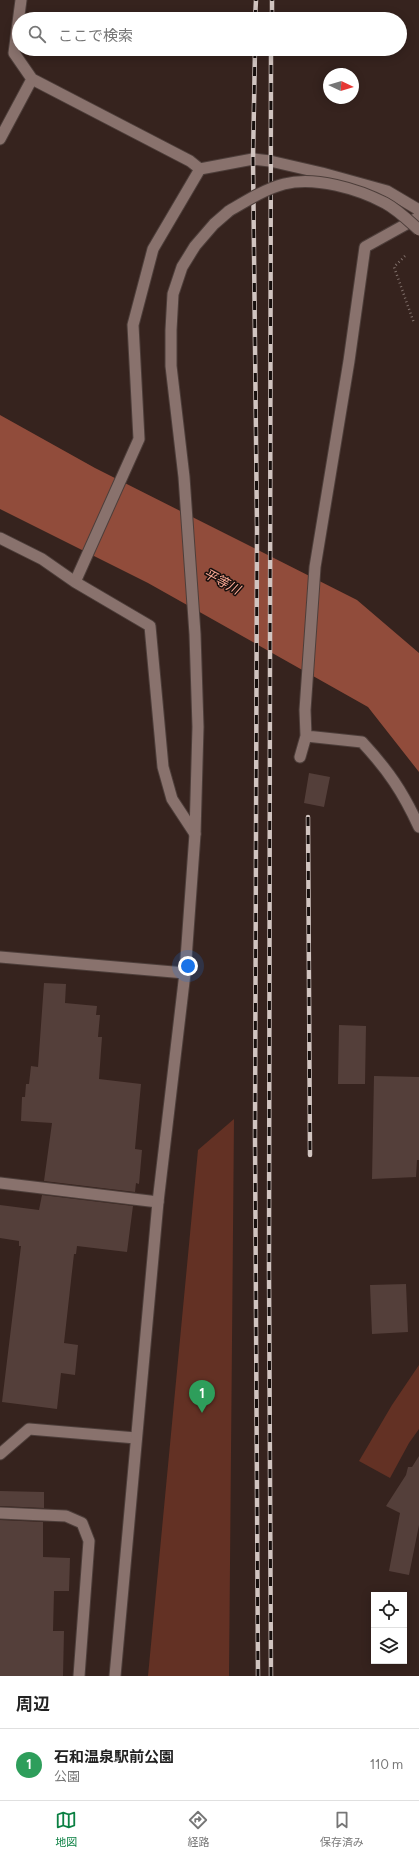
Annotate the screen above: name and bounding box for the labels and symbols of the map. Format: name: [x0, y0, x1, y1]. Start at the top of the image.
north arrow: [323, 68, 359, 104]
water label: 平等川: [201, 566, 244, 598]
your location: [178, 956, 198, 976]
pin: 1: [189, 1380, 215, 1413]

